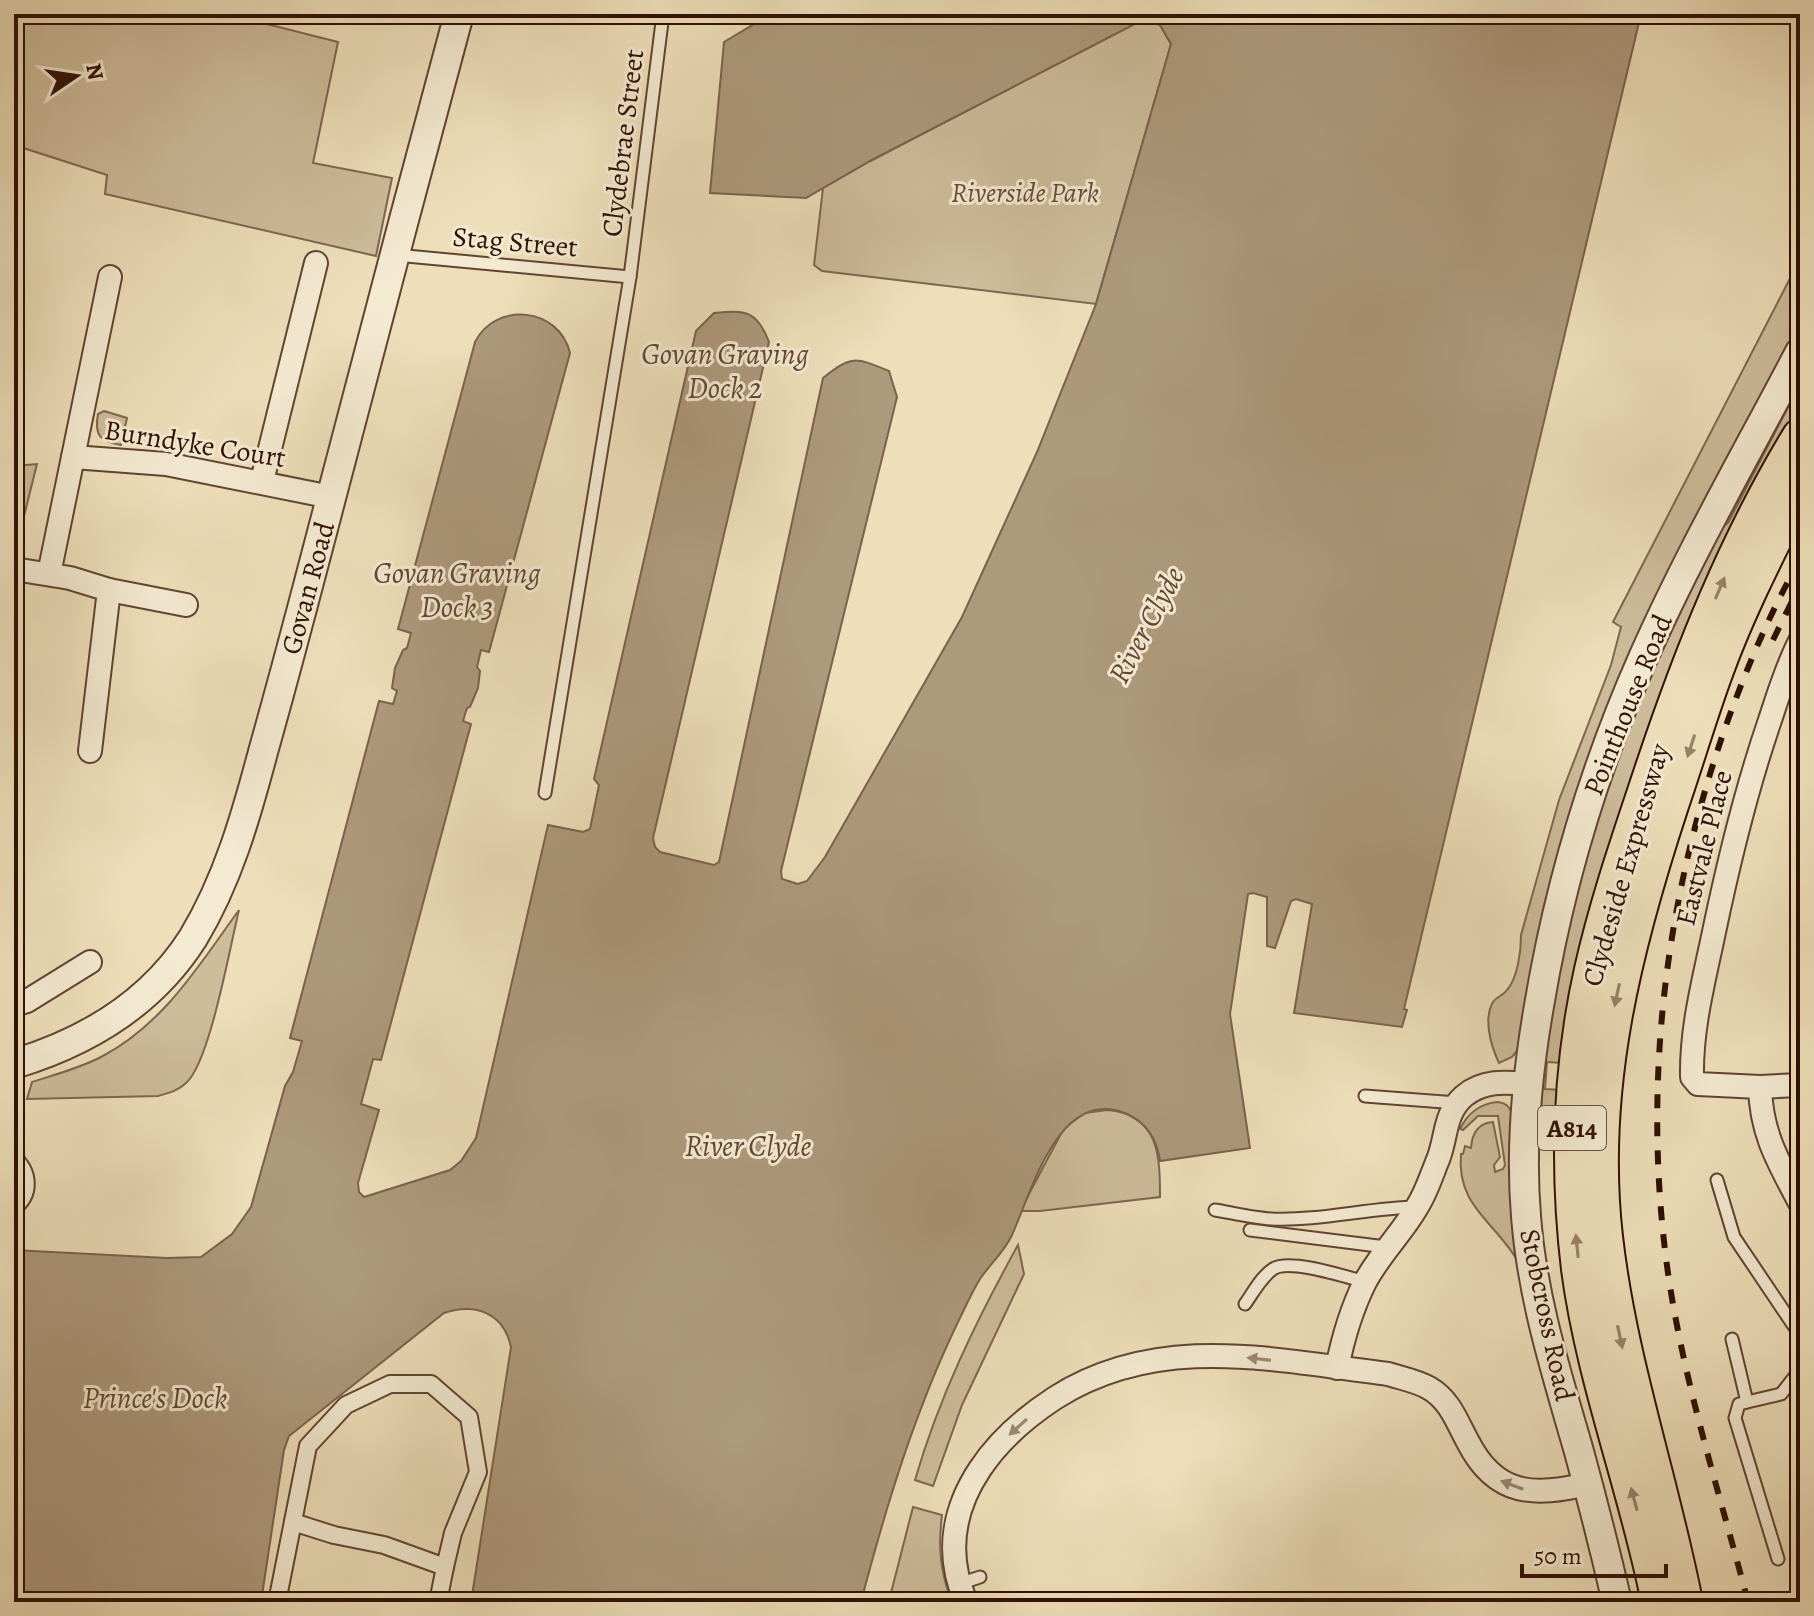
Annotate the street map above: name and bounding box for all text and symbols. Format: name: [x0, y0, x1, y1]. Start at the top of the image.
north arrow: [36, 36, 116, 116]
street label: Clydebrae Street: [593, 47, 653, 239]
text: N: [78, 61, 111, 83]
park label: Riverside Park: [951, 174, 1099, 212]
street label: Stag Street: [451, 218, 579, 266]
water label: Govan Graving Dock 2: [641, 334, 809, 408]
street label: Burndyke Court: [102, 411, 288, 477]
street label: Govan Road: [272, 517, 344, 659]
water label: Govan Graving Dock 3: [373, 553, 541, 627]
water label: River Clyde: [1099, 560, 1193, 690]
one-way arrow: [1714, 576, 1727, 600]
street label: Pointhouse Road: [1574, 608, 1682, 801]
one-way arrow: [1684, 734, 1696, 758]
street label: Clydeside Expressway: [1573, 739, 1679, 991]
street label: Eastvale Place: [1666, 766, 1742, 930]
one-way arrow: [1610, 983, 1623, 1008]
road number: A814: [1538, 1106, 1606, 1150]
water label: River Clyde: [685, 1126, 811, 1166]
street label: Stobcross Road: [1510, 1226, 1584, 1405]
one-way arrow: [1570, 1233, 1583, 1258]
one-way arrow: [1614, 1324, 1627, 1349]
one-way arrow: [1246, 1353, 1271, 1366]
water label: Prince's Dock: [83, 1378, 227, 1418]
one-way arrow: [1008, 1418, 1028, 1435]
one-way arrow: [1500, 1479, 1524, 1491]
one-way arrow: [1628, 1486, 1640, 1511]
scale bar: [1522, 1528, 1666, 1578]
text: 50 m: [1534, 1540, 1582, 1572]

